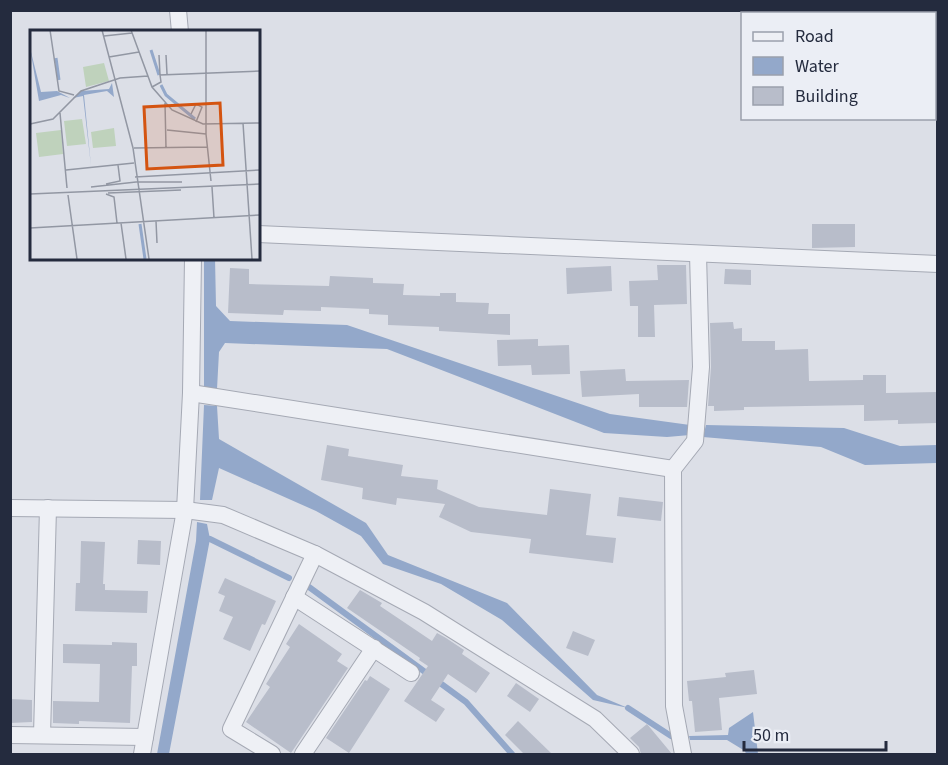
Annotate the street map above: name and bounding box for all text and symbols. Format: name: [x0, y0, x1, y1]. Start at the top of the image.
legend: [741, 12, 936, 120]
text: Road: [795, 24, 834, 49]
inset map: [30, 30, 260, 260]
text: Water: [795, 54, 839, 79]
text: Building: [795, 84, 858, 109]
scale bar: [744, 714, 886, 752]
text: 50 m: [753, 723, 789, 748]

